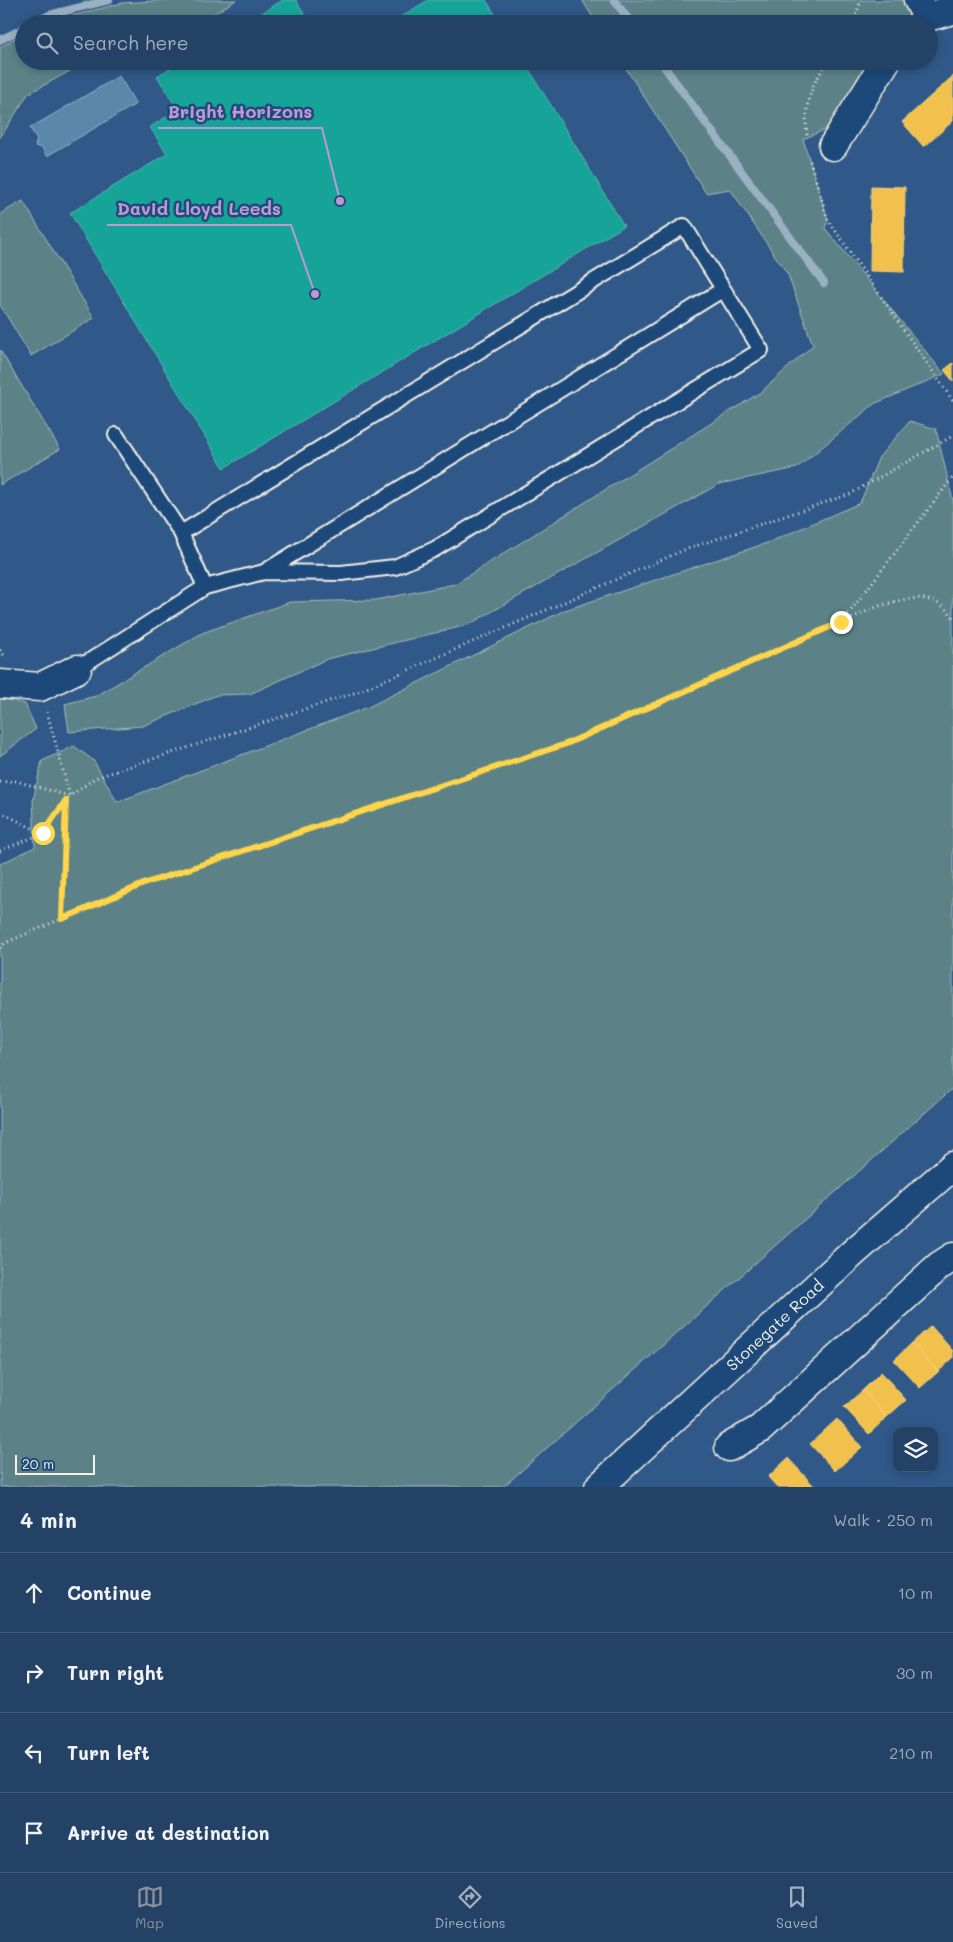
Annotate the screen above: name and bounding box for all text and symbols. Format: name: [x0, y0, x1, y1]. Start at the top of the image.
search box: [15, 15, 938, 70]
icon: search: [33, 29, 61, 57]
text: Search here: [73, 30, 189, 55]
callout: Bright Horizons: [158, 95, 322, 128]
text: Bright Horizons: [168, 99, 312, 123]
callout: David Lloyd Leeds: [107, 192, 291, 225]
text: David Lloyd Leeds: [117, 196, 281, 220]
route end: [830, 611, 853, 634]
route start: [32, 822, 55, 845]
street label: Stonegate Road: [721, 1274, 828, 1375]
map controls: [893, 1427, 938, 1472]
button: layers: [893, 1427, 938, 1472]
scale bar: [15, 1452, 95, 1475]
text: 20 m: [22, 1454, 54, 1473]
text: 4 min: [20, 1506, 77, 1533]
text: Walk · 250 m: [833, 1509, 933, 1530]
icon: ahead: [20, 1579, 48, 1607]
text: Continue: [67, 1580, 152, 1605]
text: 10 m: [898, 1582, 933, 1603]
icon: right: [20, 1659, 48, 1687]
text: Turn right: [67, 1660, 164, 1685]
text: 30 m: [896, 1662, 933, 1683]
icon: left: [20, 1739, 48, 1767]
text: Turn left: [67, 1740, 150, 1765]
text: 210 m: [889, 1742, 933, 1763]
icon: arrive: [20, 1819, 48, 1847]
text: Arrive at destination: [67, 1820, 270, 1845]
tab: Map: [135, 1883, 164, 1932]
tab: Directions: [434, 1883, 506, 1932]
tab: Saved: [776, 1883, 818, 1932]

